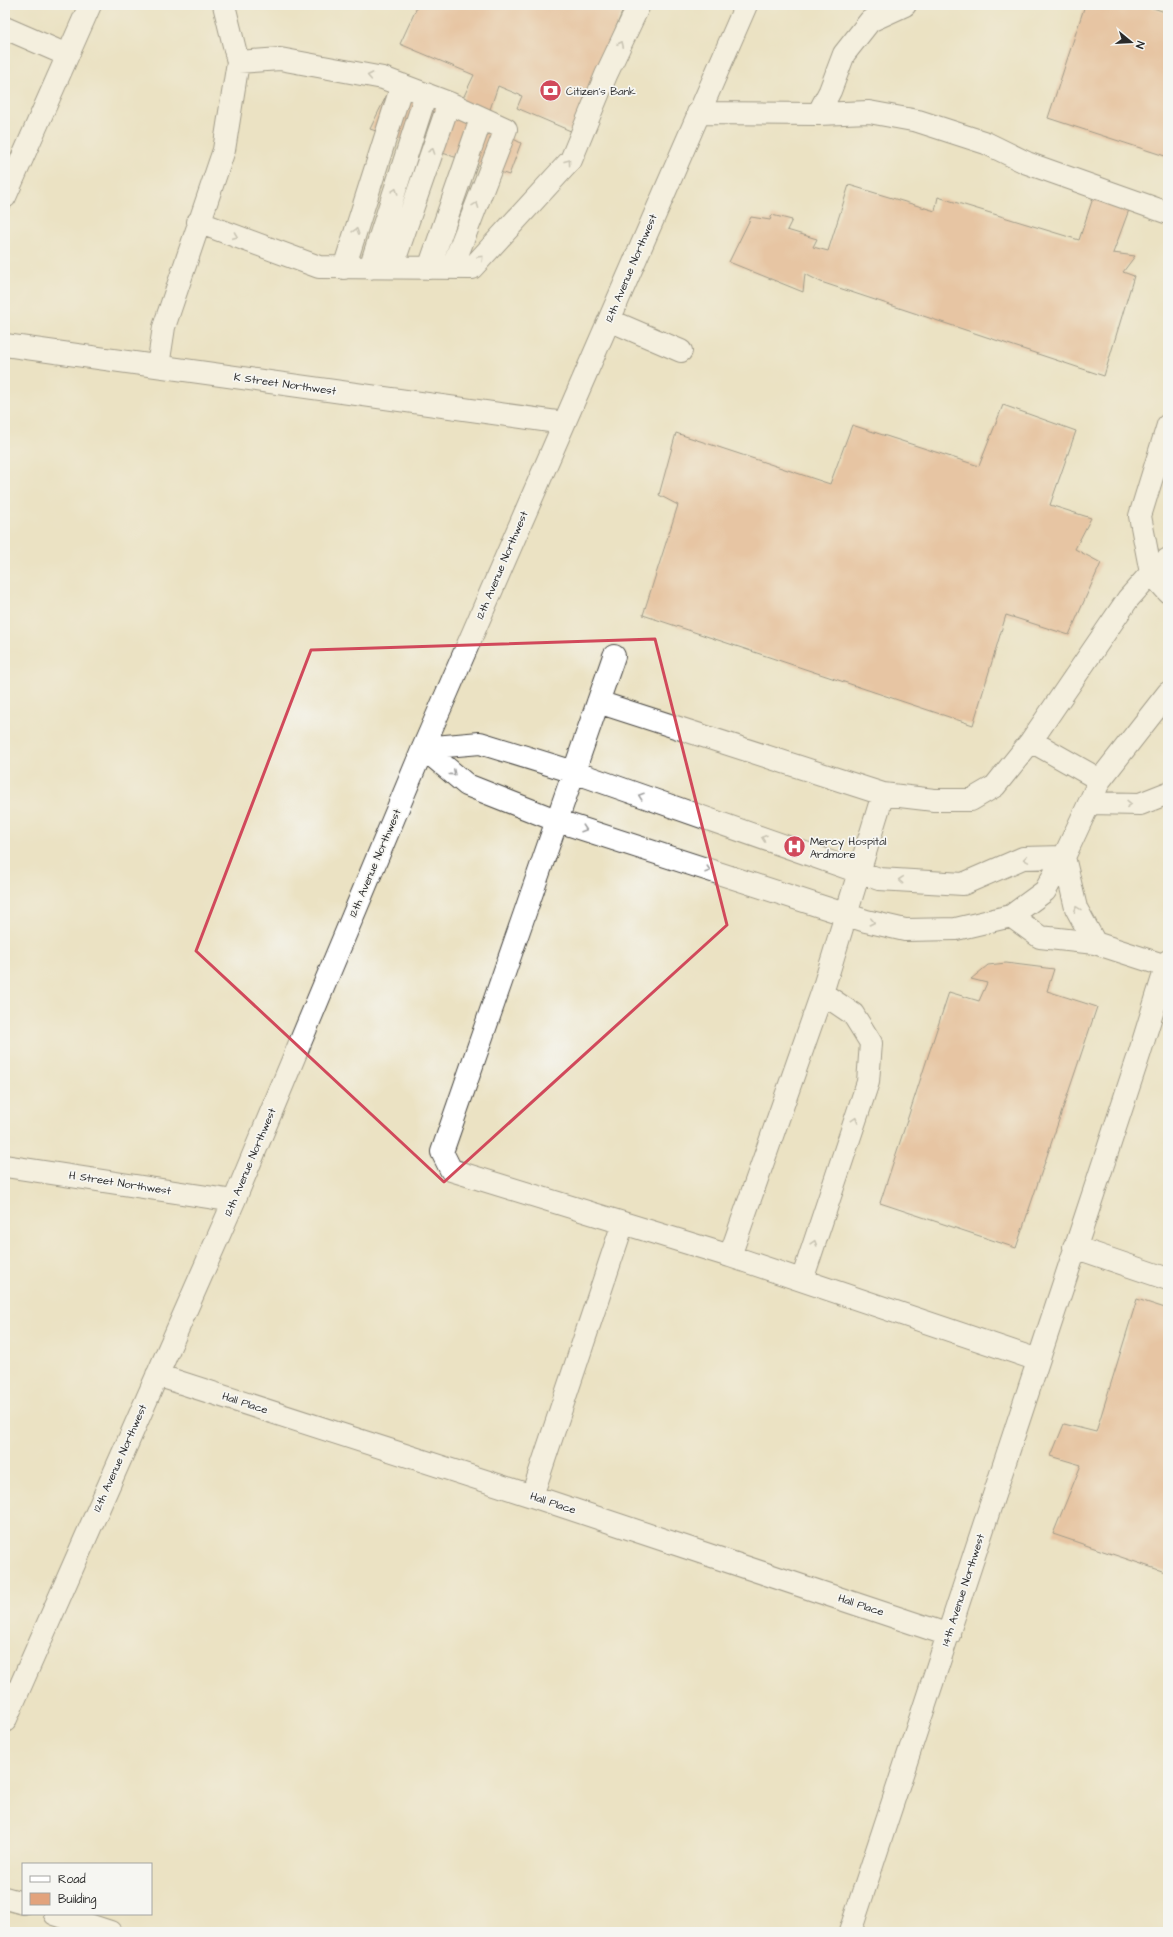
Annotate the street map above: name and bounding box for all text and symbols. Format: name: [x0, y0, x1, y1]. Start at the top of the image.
north arrow: [1111, 22, 1151, 62]
text: N: [1132, 39, 1148, 51]
one-way arrow: [616, 40, 624, 48]
one-way arrow: [366, 72, 373, 80]
bank icon: Citizen's Bank: [537, 78, 563, 104]
place label: Citizen's Bank: [566, 84, 636, 99]
one-way arrow: [428, 148, 436, 155]
one-way arrow: [563, 160, 570, 167]
one-way arrow: [390, 187, 399, 194]
one-way arrow: [472, 202, 480, 209]
street label: 12th Avenue Northwest: [601, 211, 661, 324]
one-way arrow: [351, 227, 360, 234]
one-way arrow: [231, 231, 238, 239]
one-way arrow: [476, 255, 483, 263]
street label: K Street Northwest: [233, 369, 338, 399]
street label: 12th Avenue Northwest: [472, 508, 532, 621]
one-way arrow: [448, 768, 456, 775]
one-way arrow: [638, 792, 645, 800]
one-way arrow: [1126, 800, 1132, 808]
street label: 12th Avenue Northwest: [345, 806, 405, 919]
one-way arrow: [581, 824, 588, 833]
hospital icon: Mercy Hospital Ardmore: [781, 834, 807, 860]
place label: Mercy Hospital Ardmore: [810, 834, 887, 862]
one-way arrow: [760, 835, 767, 843]
one-way arrow: [1022, 854, 1029, 863]
one-way arrow: [704, 865, 711, 874]
one-way arrow: [898, 876, 904, 885]
one-way arrow: [1073, 905, 1081, 912]
one-way arrow: [869, 917, 875, 925]
street label: 12th Avenue Northwest: [220, 1105, 280, 1218]
one-way arrow: [850, 1116, 859, 1123]
street label: H Street Northwest: [68, 1168, 173, 1199]
one-way arrow: [810, 1240, 818, 1247]
street label: Hall Place: [220, 1389, 270, 1417]
street label: 12th Avenue Northwest: [90, 1401, 151, 1514]
street label: Hall Place: [528, 1489, 578, 1517]
street label: 14th Avenue Northwest: [938, 1531, 988, 1648]
street label: Hall Place: [836, 1591, 886, 1619]
legend: [22, 1863, 152, 1915]
text: Road: [58, 1871, 86, 1888]
text: Building: [58, 1891, 96, 1909]

